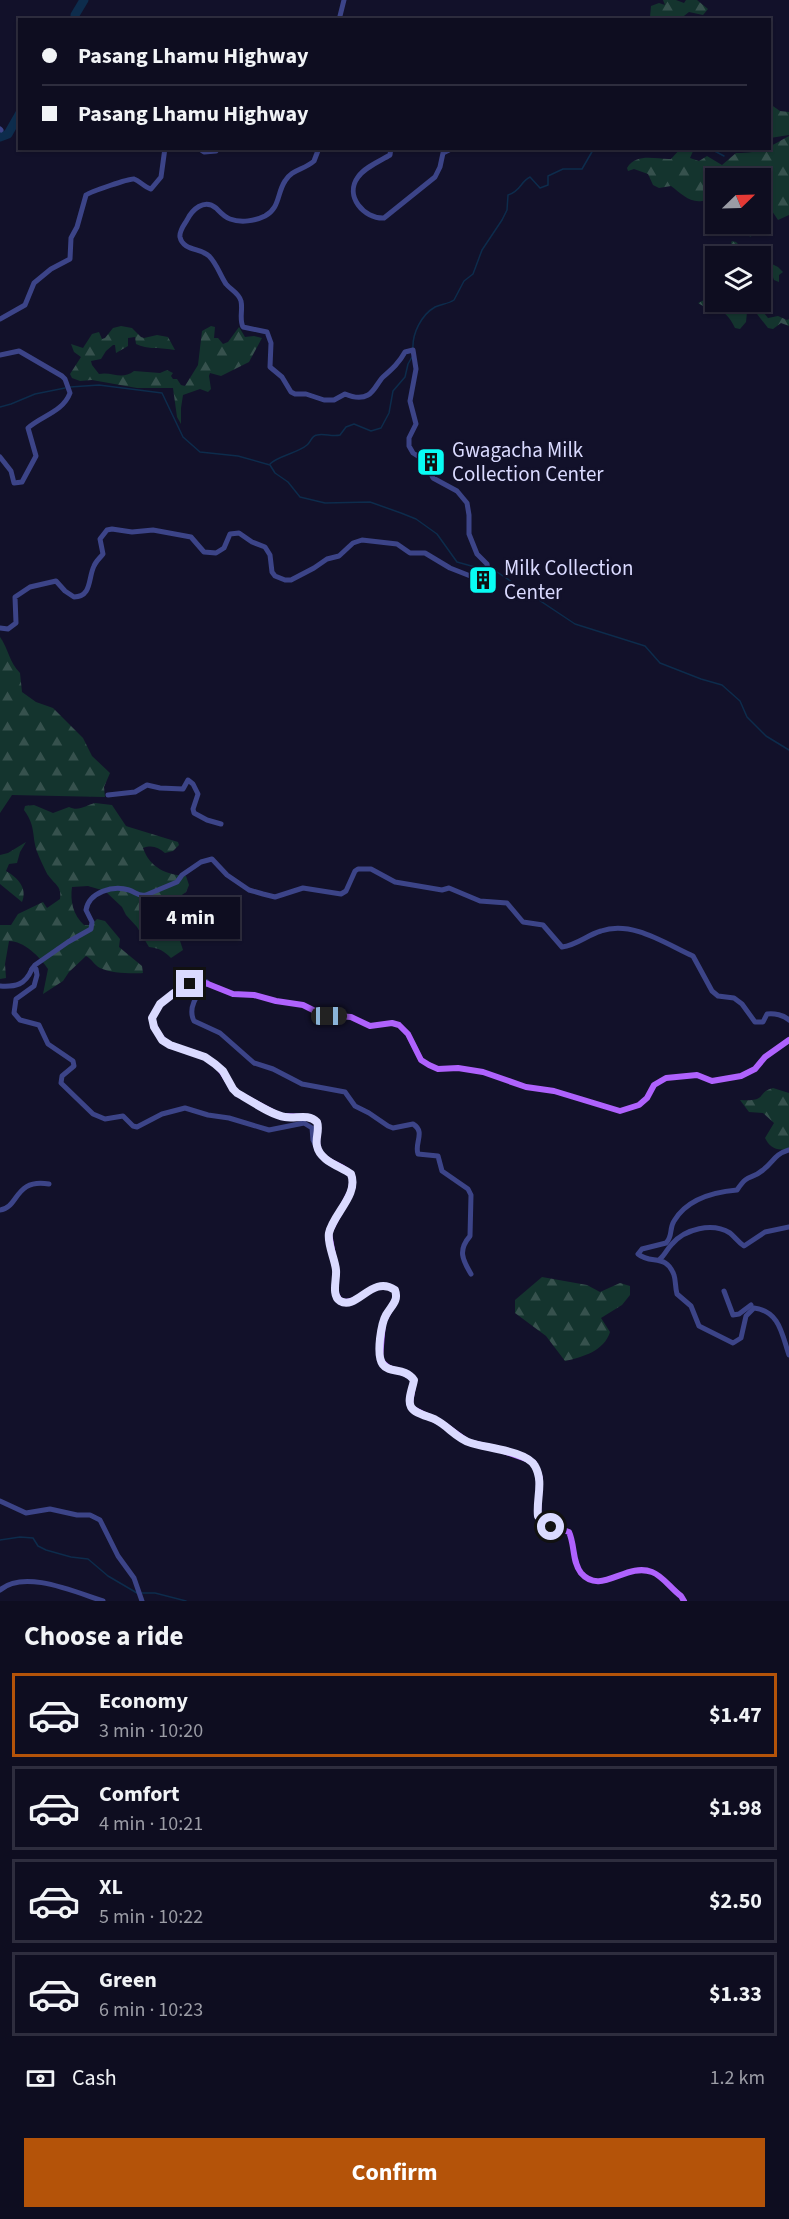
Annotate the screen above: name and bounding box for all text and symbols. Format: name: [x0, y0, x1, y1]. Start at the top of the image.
text: Pasang Lhamu Highway: [78, 40, 308, 72]
text: Pasang Lhamu Highway: [78, 98, 308, 130]
north arrow: [705, 168, 771, 234]
map controls: [705, 168, 771, 312]
button: layers: [705, 246, 771, 312]
place label: Gwagacha Milk Collection Center: [452, 435, 604, 489]
building icon: Gwagacha Milk Collection Center: [415, 446, 447, 478]
place label: Milk Collection Center: [504, 553, 633, 607]
building icon: Milk Collection Center: [467, 564, 499, 596]
callout: 4 min: [140, 897, 240, 939]
text: 4 min: [166, 904, 215, 932]
route end: [176, 970, 203, 997]
car: [311, 1007, 347, 1025]
route start: [537, 1513, 564, 1540]
text: Choose a ride: [24, 1617, 184, 1656]
text: Economy: [99, 1685, 188, 1717]
icon: car: [27, 1688, 81, 1742]
text: $1.47: [709, 1699, 762, 1731]
text: 3 min · 10:20: [99, 1717, 203, 1745]
text: Comfort: [99, 1778, 180, 1810]
icon: car: [27, 1781, 81, 1835]
text: $1.98: [709, 1792, 762, 1824]
text: 4 min · 10:21: [99, 1810, 203, 1838]
text: XL: [99, 1871, 123, 1903]
icon: car: [27, 1874, 81, 1928]
text: $2.50: [709, 1885, 762, 1917]
text: 5 min · 10:22: [99, 1903, 203, 1931]
text: Green: [99, 1964, 157, 1996]
icon: car: [27, 1967, 81, 2021]
text: $1.33: [709, 1978, 762, 2010]
text: 6 min · 10:23: [99, 1996, 203, 2024]
icon: cash: [24, 2062, 57, 2095]
text: Cash: [72, 2062, 117, 2094]
text: 1.2 km: [710, 2064, 765, 2092]
button: Confirm: [24, 2138, 765, 2207]

